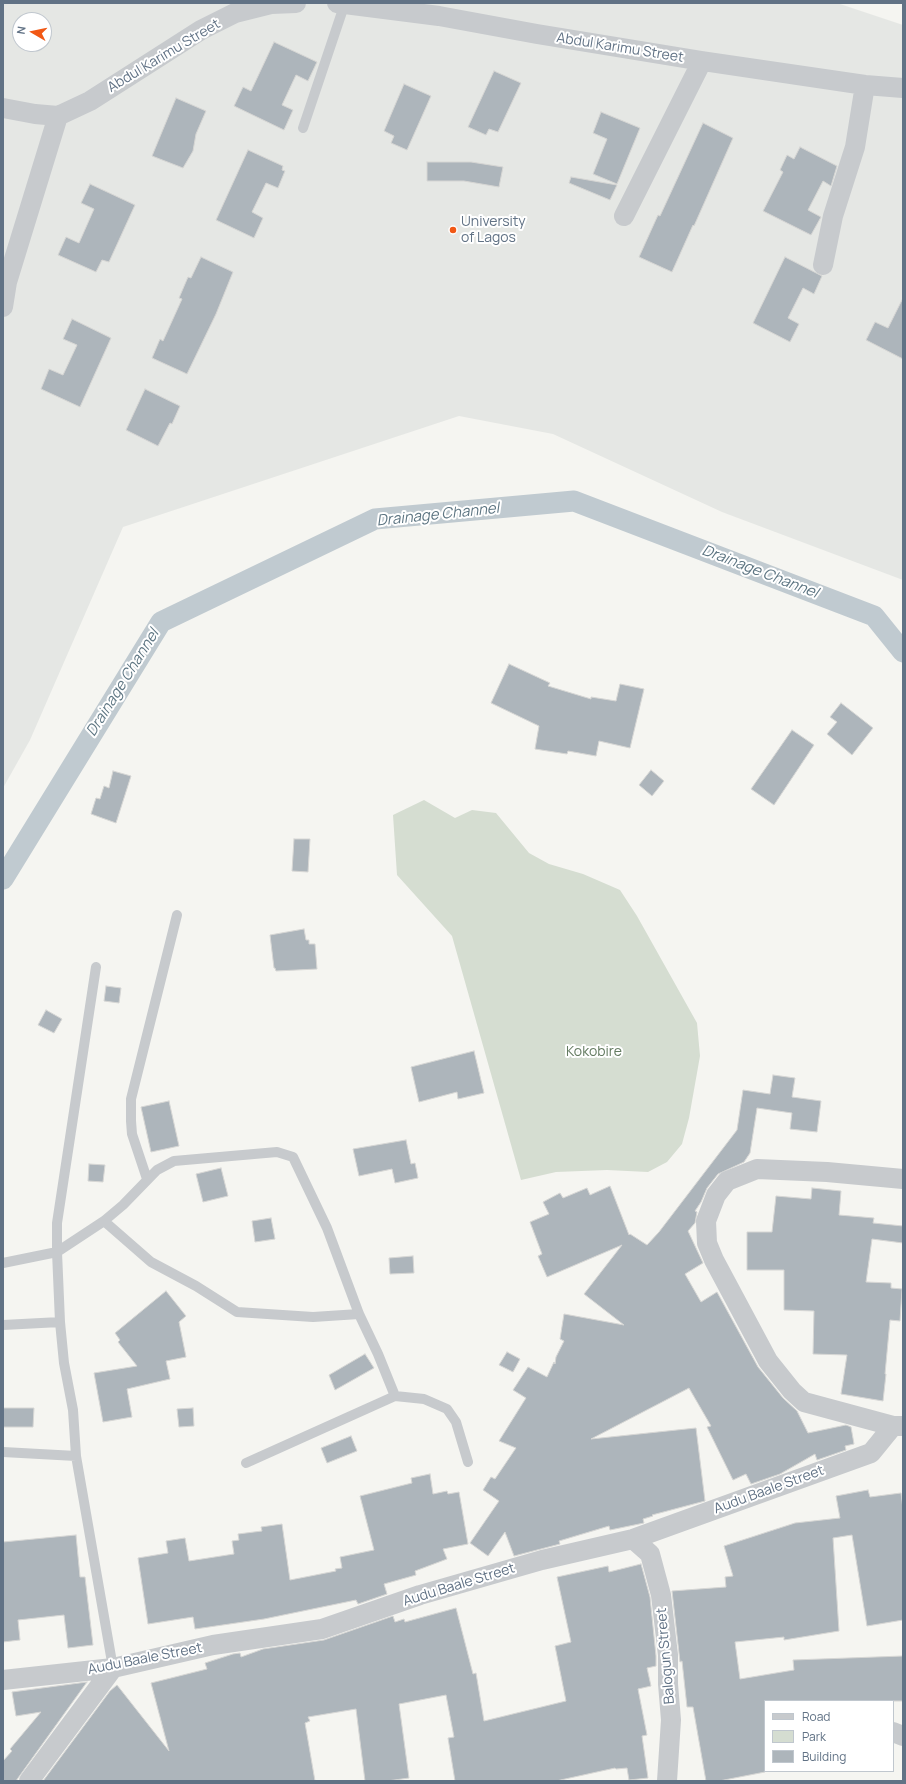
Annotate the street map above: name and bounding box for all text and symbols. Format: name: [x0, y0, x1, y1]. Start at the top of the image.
north arrow: [12, 12, 52, 52]
street label: Abdul Karimu Street: [105, 16, 223, 96]
text: N: [13, 25, 29, 35]
street label: Abdul Karimu Street: [555, 30, 685, 66]
place label: University of Lagos: [461, 214, 526, 246]
marker: University of Lagos: [448, 225, 458, 235]
water label: Drainage Channel: [376, 500, 500, 530]
water label: Drainage Channel: [699, 542, 821, 602]
water label: Drainage Channel: [83, 626, 163, 740]
park label: Kokobire: [566, 1044, 622, 1060]
street label: Audu Baale Street: [712, 1462, 826, 1518]
street label: Audu Baale Street: [401, 1560, 517, 1610]
street label: Balogun Street: [653, 1607, 679, 1705]
street label: Audu Baale Street: [86, 1640, 204, 1678]
legend: [764, 1700, 894, 1772]
text: Road: [802, 1708, 830, 1725]
text: Park: [802, 1728, 826, 1745]
text: Building: [802, 1748, 846, 1765]

